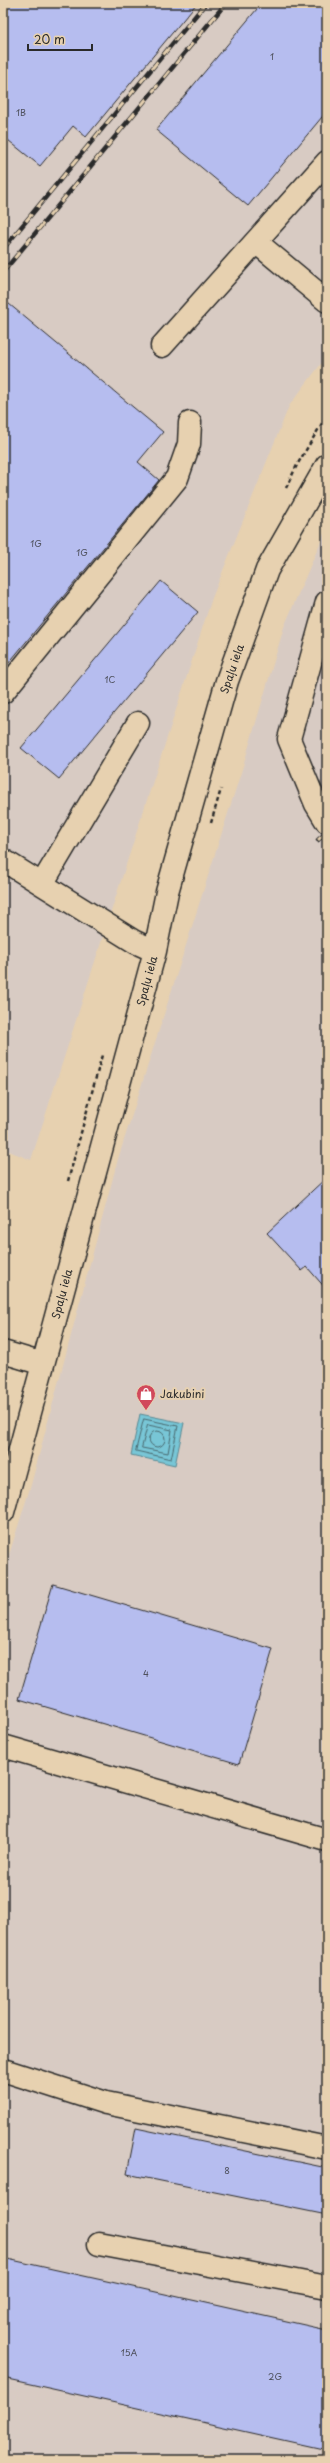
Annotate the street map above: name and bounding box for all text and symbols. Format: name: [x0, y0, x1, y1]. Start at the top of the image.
scale bar: [28, 26, 92, 52]
text: 20 m: [34, 30, 65, 48]
house number: 1: [270, 49, 274, 63]
house number: 1B: [16, 105, 26, 119]
house number: 1G: [30, 536, 42, 550]
house number: 1G: [76, 545, 88, 559]
street label: Spaļu iela: [215, 642, 248, 696]
house number: 1C: [105, 672, 116, 686]
street label: Spaļu iela: [132, 954, 161, 1008]
street label: Spaļu iela: [47, 1267, 76, 1321]
shop icon: Jakubini: [135, 1383, 157, 1411]
place label: Jakubini: [160, 1385, 205, 1402]
house number: 4: [143, 1666, 149, 1680]
house number: 8: [224, 2163, 230, 2177]
house number: 15A: [121, 2345, 138, 2359]
house number: 2G: [268, 2369, 282, 2383]

